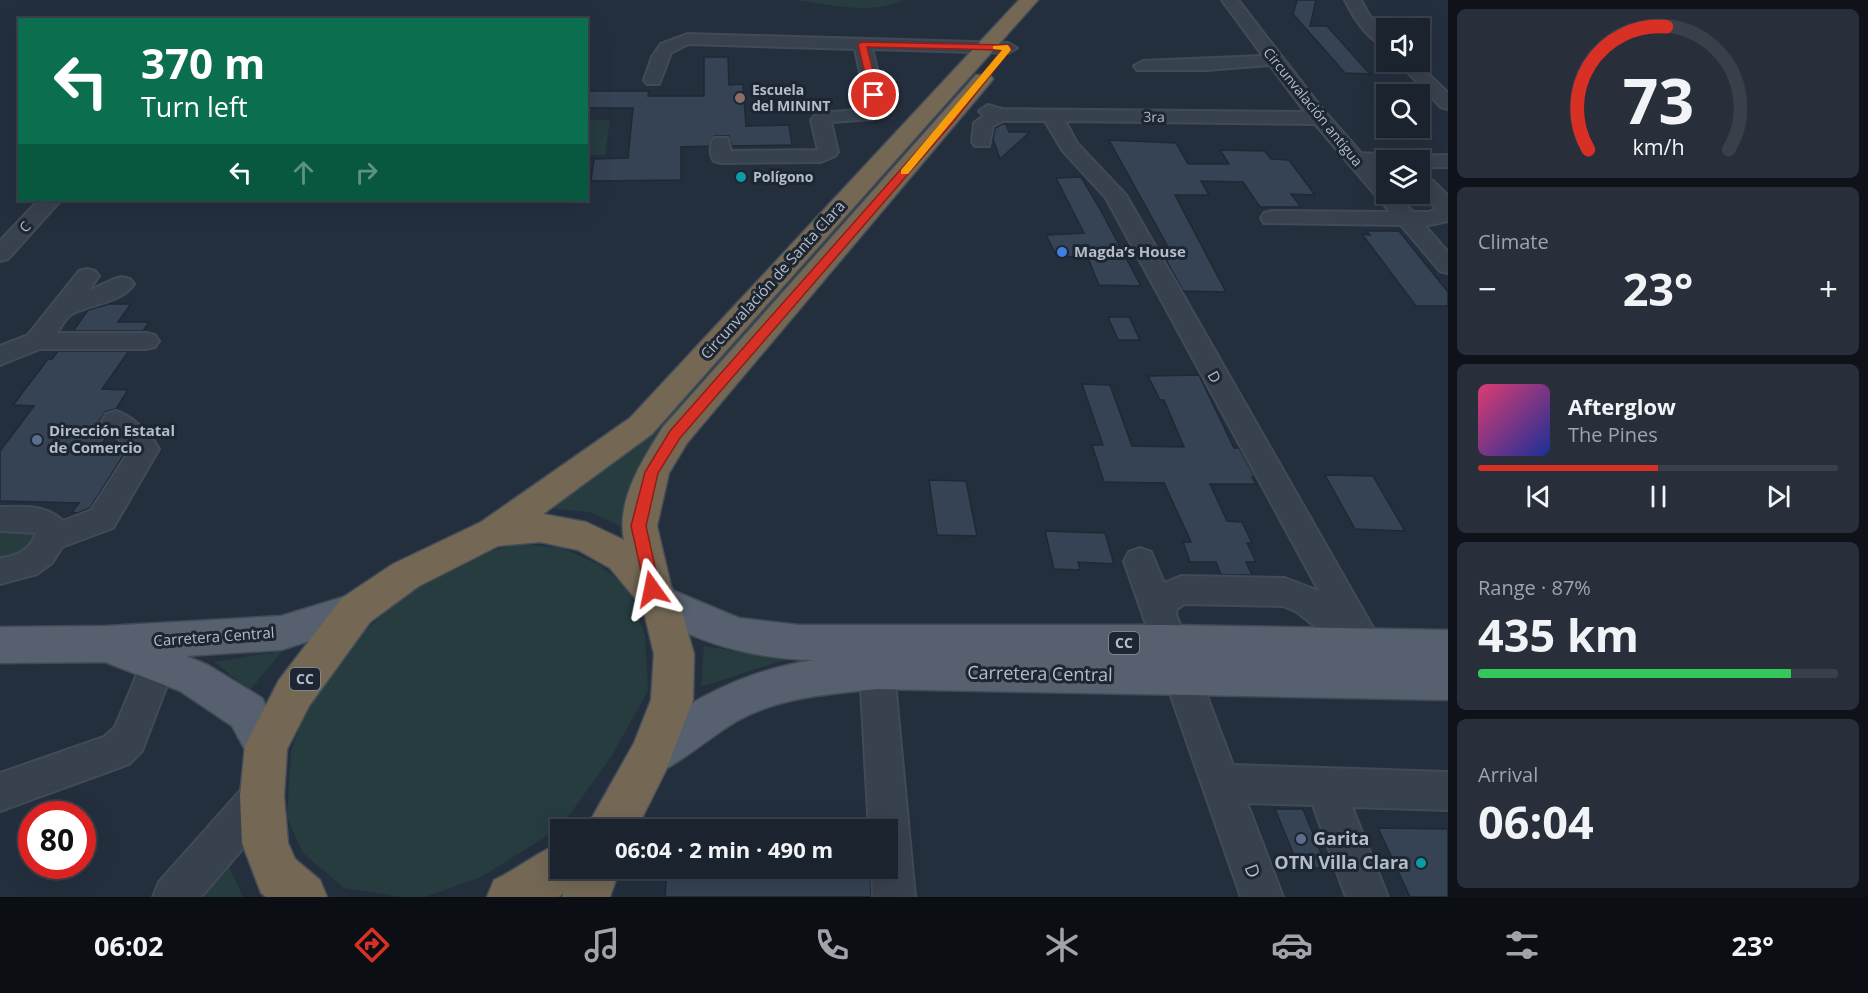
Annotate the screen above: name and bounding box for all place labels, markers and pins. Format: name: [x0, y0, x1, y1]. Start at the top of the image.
pin: [848, 69, 899, 120]
place label: Escuela del MININT: [752, 80, 830, 115]
marker: Escuela del MININT: [733, 91, 747, 105]
place label: Polígono: [753, 167, 814, 186]
marker: Polígono: [734, 170, 748, 184]
place label: Magda’s House: [1074, 241, 1186, 261]
marker: Magda’s House: [1055, 245, 1069, 259]
place label: Dirección Estatal de Comercio: [49, 420, 175, 457]
marker: Dirección Estatal de Comercio: [30, 433, 44, 447]
place label: Garita: [1313, 826, 1369, 850]
marker: Garita: [1294, 832, 1308, 846]
place label: OTN Villa Clara: [1274, 850, 1409, 874]
marker: OTN Villa Clara: [1414, 856, 1428, 870]

